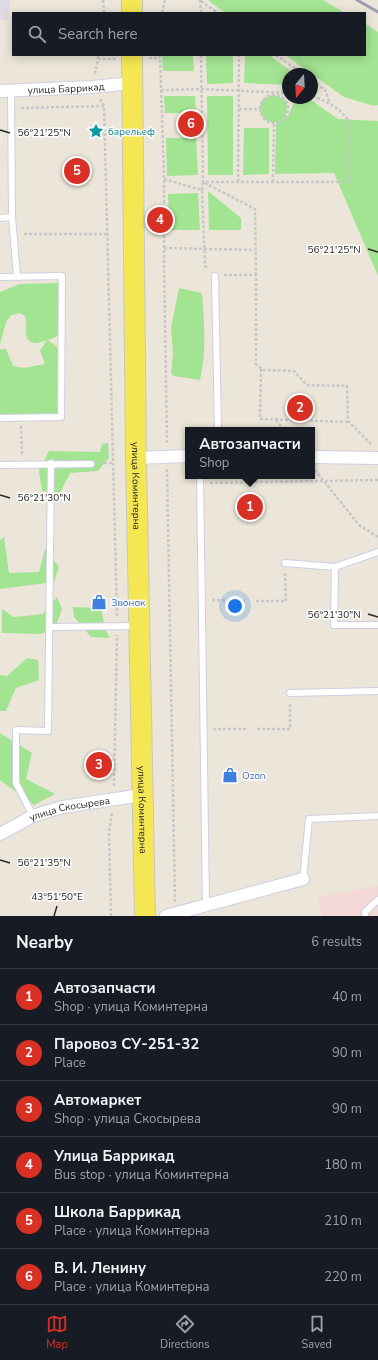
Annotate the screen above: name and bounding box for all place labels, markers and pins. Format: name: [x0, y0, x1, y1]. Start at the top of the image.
pin: 6: [178, 109, 204, 139]
place icon: барельеф: [87, 122, 105, 140]
place label: барельеф: [108, 125, 155, 139]
pin: 5: [64, 156, 90, 186]
pin: 4: [147, 205, 173, 235]
pin: 2: [287, 393, 313, 423]
pin: 1: [237, 492, 263, 522]
shop icon: Звонок: [90, 593, 108, 611]
place label: Звонок: [111, 596, 146, 610]
pin: 3: [86, 750, 112, 780]
shop icon: Ozon: [221, 766, 239, 784]
place label: Ozon: [242, 769, 265, 783]

